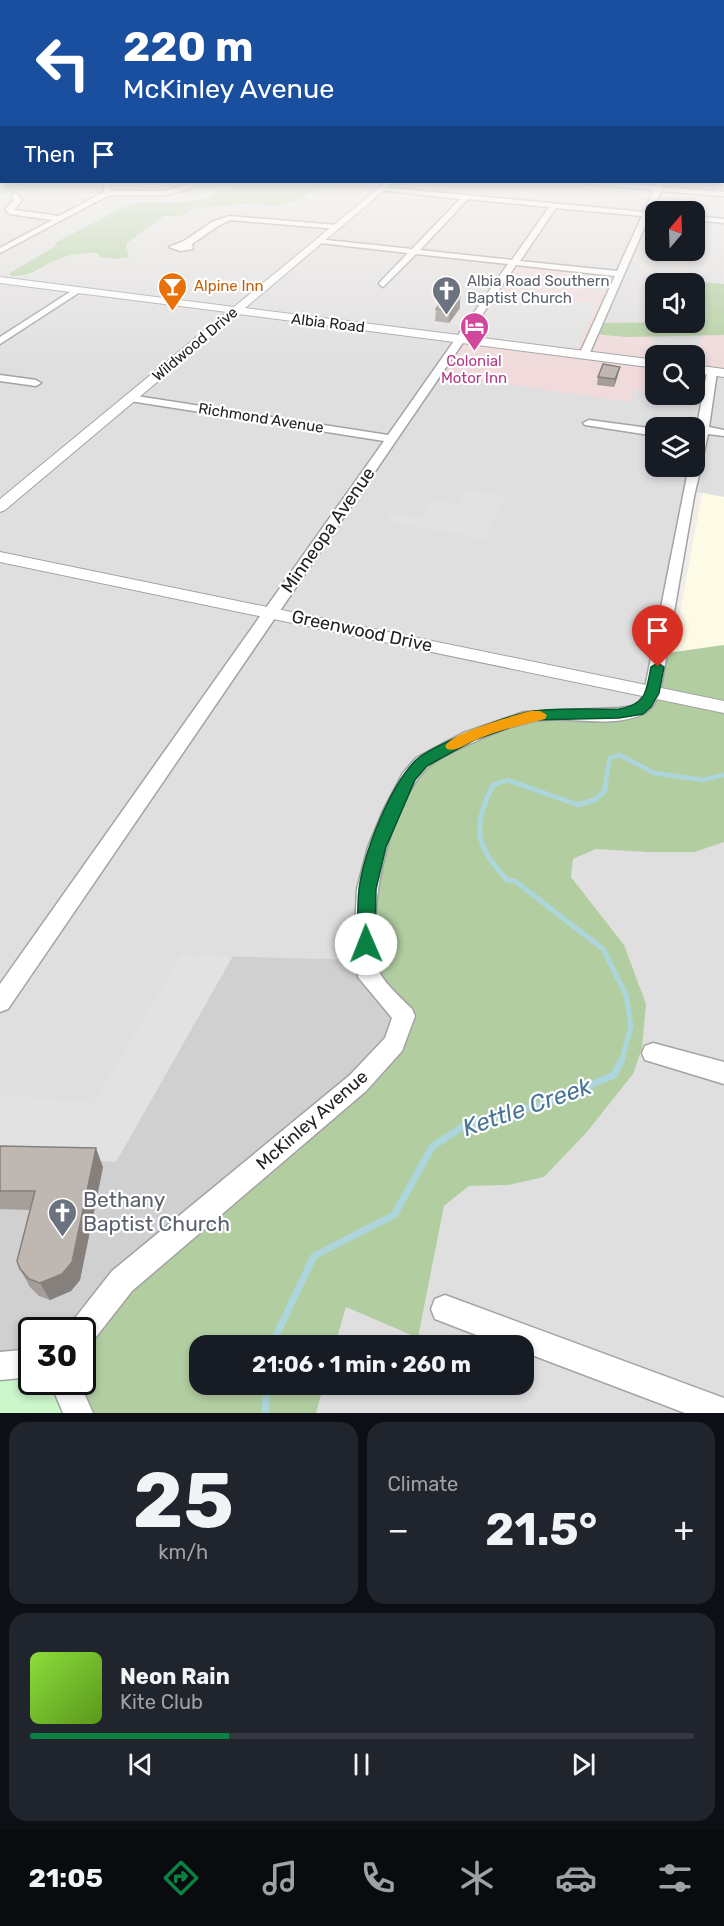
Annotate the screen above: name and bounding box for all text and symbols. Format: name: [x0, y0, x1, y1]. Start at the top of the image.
text: 220 m: [123, 22, 254, 72]
icon: left: [24, 24, 102, 102]
text: McKinley Avenue: [123, 73, 334, 105]
icon: arrive: [87, 138, 120, 171]
text: Then: [24, 141, 75, 168]
north arrow: [645, 201, 705, 261]
map controls: [645, 201, 705, 477]
bar icon: Alpine Inn: [157, 270, 189, 312]
place label: Albia Road Southern Baptist Church: [467, 272, 610, 307]
button: sound: [645, 273, 705, 333]
church icon: Albia Road Southern Baptist Church: [430, 274, 462, 316]
place label: Alpine Inn: [194, 277, 264, 295]
street label: Wildwood Drive: [149, 303, 241, 385]
street label: Albia Road: [290, 310, 366, 336]
hotel icon: Colonial Motor Inn: [458, 310, 490, 352]
button: search: [645, 345, 705, 405]
place label: Colonial Motor Inn: [441, 352, 507, 387]
street label: Richmond Avenue: [197, 399, 325, 437]
button: layers: [645, 417, 705, 477]
street label: Minneopa Avenue: [276, 463, 380, 597]
street label: Greenwood Drive: [290, 605, 434, 657]
pin: [632, 605, 683, 667]
icon: arrive: [641, 614, 674, 647]
position arrow: [334, 912, 398, 976]
street label: McKinley Avenue: [252, 1065, 372, 1175]
water label: Kettle Creek: [459, 1072, 596, 1142]
place label: Bethany Baptist Church: [83, 1187, 230, 1236]
church icon: Bethany Baptist Church: [46, 1196, 78, 1238]
speed limit sign: 30: [18, 1317, 96, 1395]
text: 21:06 · 1 min · 260 m: [252, 1351, 471, 1378]
text: 25: [133, 1454, 234, 1547]
text: Climate: [388, 1472, 458, 1496]
text: 21.5°: [485, 1503, 597, 1556]
text: −: [388, 1510, 409, 1549]
text: +: [673, 1510, 694, 1549]
text: km/h: [158, 1540, 208, 1564]
text: Neon Rain: [120, 1663, 230, 1690]
text: Kite Club: [120, 1690, 203, 1714]
icon: previous: [124, 1748, 157, 1781]
icon: pause: [345, 1748, 378, 1781]
icon: next: [567, 1748, 600, 1781]
icon: directions: [160, 1857, 202, 1899]
icon: music: [259, 1857, 301, 1899]
icon: phone: [357, 1857, 399, 1899]
icon: climate: [456, 1857, 498, 1899]
icon: car: [555, 1857, 597, 1899]
icon: filters: [654, 1857, 696, 1899]
text: 21:05: [28, 1862, 103, 1894]

